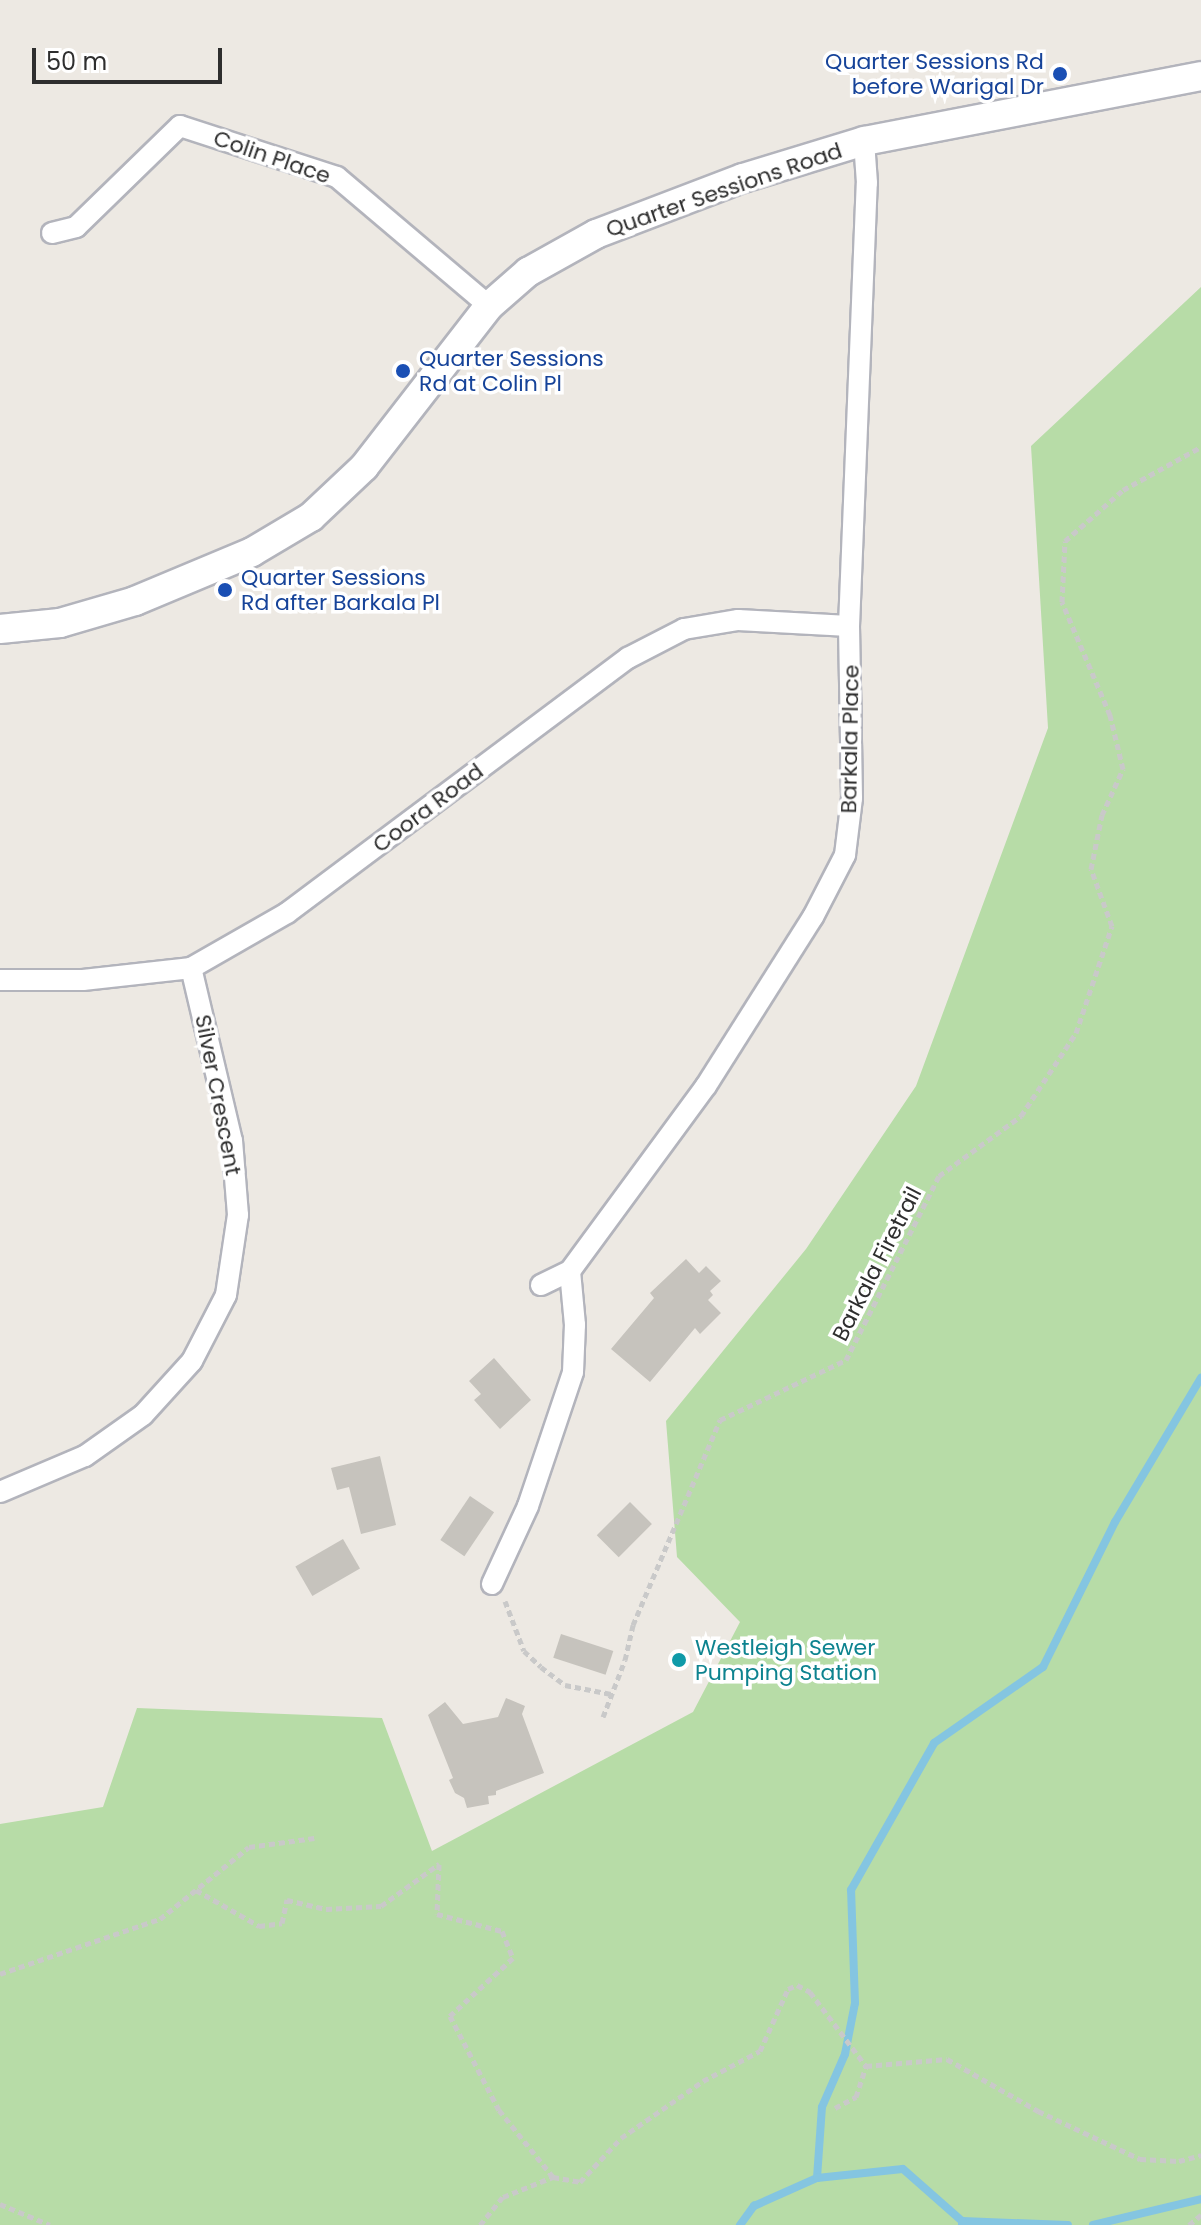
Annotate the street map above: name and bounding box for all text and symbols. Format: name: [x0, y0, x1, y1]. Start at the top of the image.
scale bar: [36, 32, 226, 82]
text: 50 m: [46, 45, 107, 78]
place label: Quarter Sessions Rd before Warigal Dr: [825, 48, 1044, 100]
marker: Quarter Sessions Rd before Warigal Dr: [1051, 65, 1069, 83]
street label: Colin Place: [210, 125, 334, 189]
street label: Quarter Sessions Road: [603, 137, 845, 243]
place label: Quarter Sessions Rd at Colin Pl: [419, 345, 604, 396]
marker: Quarter Sessions Rd at Colin Pl: [394, 362, 412, 380]
place label: Quarter Sessions Rd after Barkala Pl: [241, 564, 440, 616]
marker: Quarter Sessions Rd after Barkala Pl: [216, 581, 234, 599]
street label: Barkala Place: [836, 664, 864, 814]
street label: Coora Road: [368, 758, 488, 858]
street label: Silver Crescent: [189, 1012, 247, 1178]
street label: Barkala Firetrail: [827, 1183, 927, 1345]
place label: Westleigh Sewer Pumping Station: [695, 1634, 877, 1686]
marker: Westleigh Sewer Pumping Station: [670, 1651, 688, 1669]

